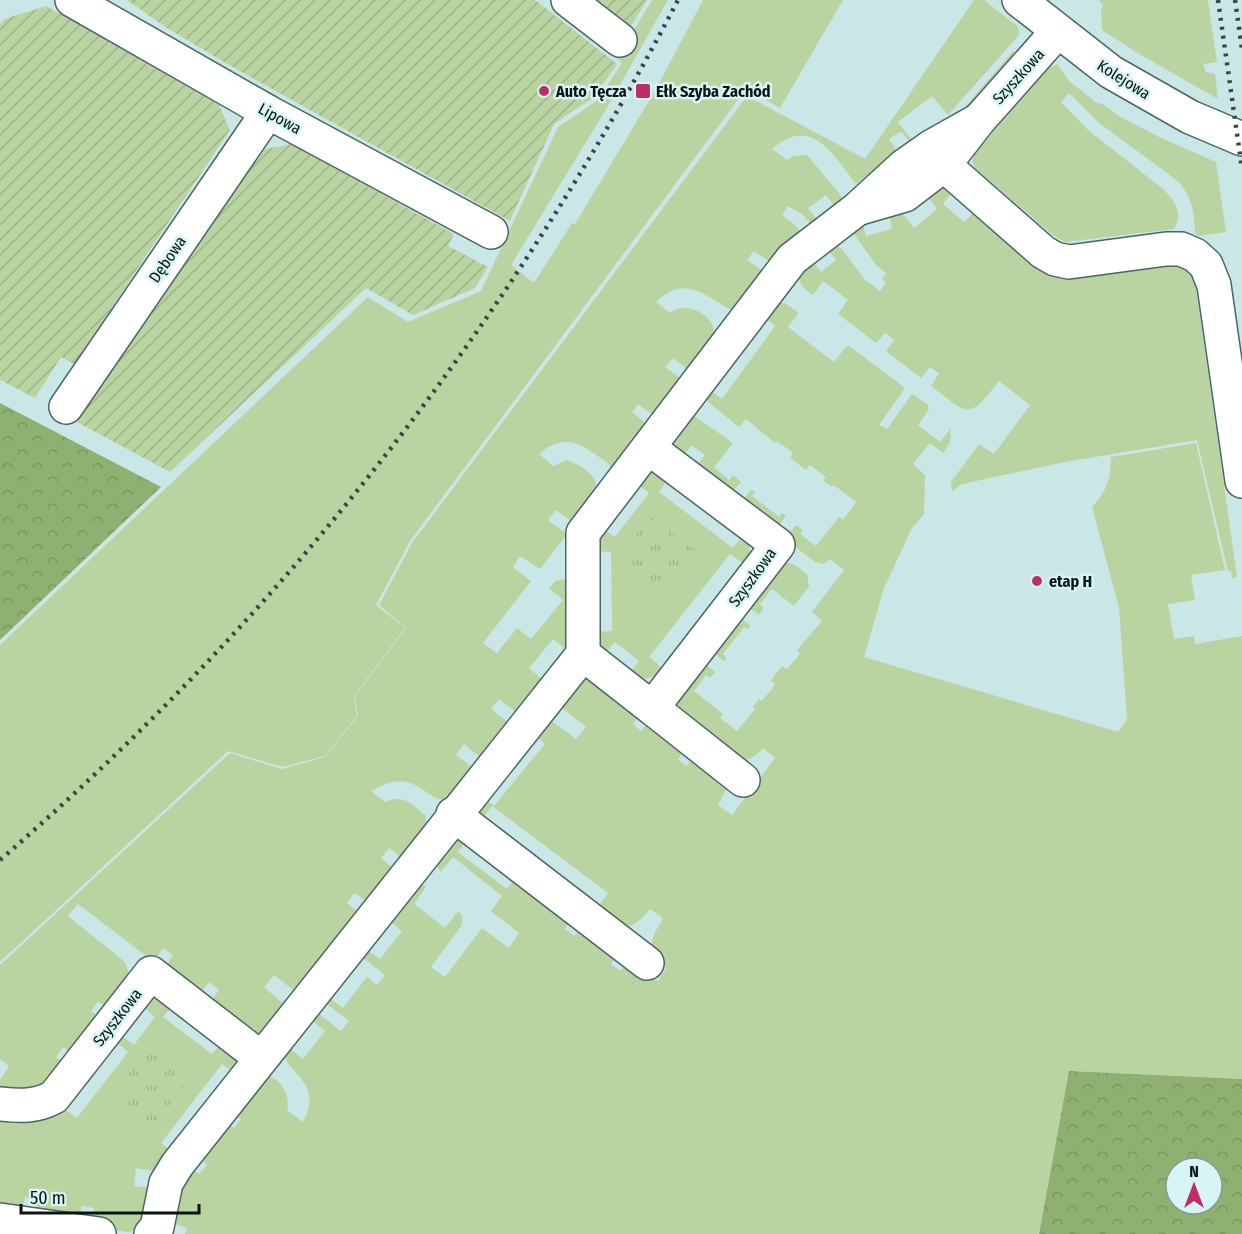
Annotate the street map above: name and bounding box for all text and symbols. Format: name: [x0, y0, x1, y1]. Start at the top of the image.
street label: Szyszkowa: [989, 45, 1048, 108]
street label: Kolejowa: [1094, 56, 1154, 103]
place label: Auto Tęcza: [555, 82, 627, 101]
marker: Ełk Szyba Zachód: [634, 82, 652, 100]
place label: Ełk Szyba Zachód: [656, 82, 771, 101]
marker: Auto Tęcza: [537, 84, 551, 98]
street label: Lipowa: [255, 99, 305, 138]
street label: Dębowa: [145, 232, 190, 286]
street label: Szyszkowa: [725, 544, 780, 610]
place label: etap H: [1049, 572, 1092, 591]
marker: etap H: [1030, 574, 1044, 588]
street label: Szyszkowa: [89, 985, 146, 1050]
north arrow: [1164, 1156, 1224, 1216]
text: N: [1189, 1162, 1199, 1181]
scale bar: [21, 1177, 200, 1215]
text: 50 m: [30, 1187, 66, 1209]

